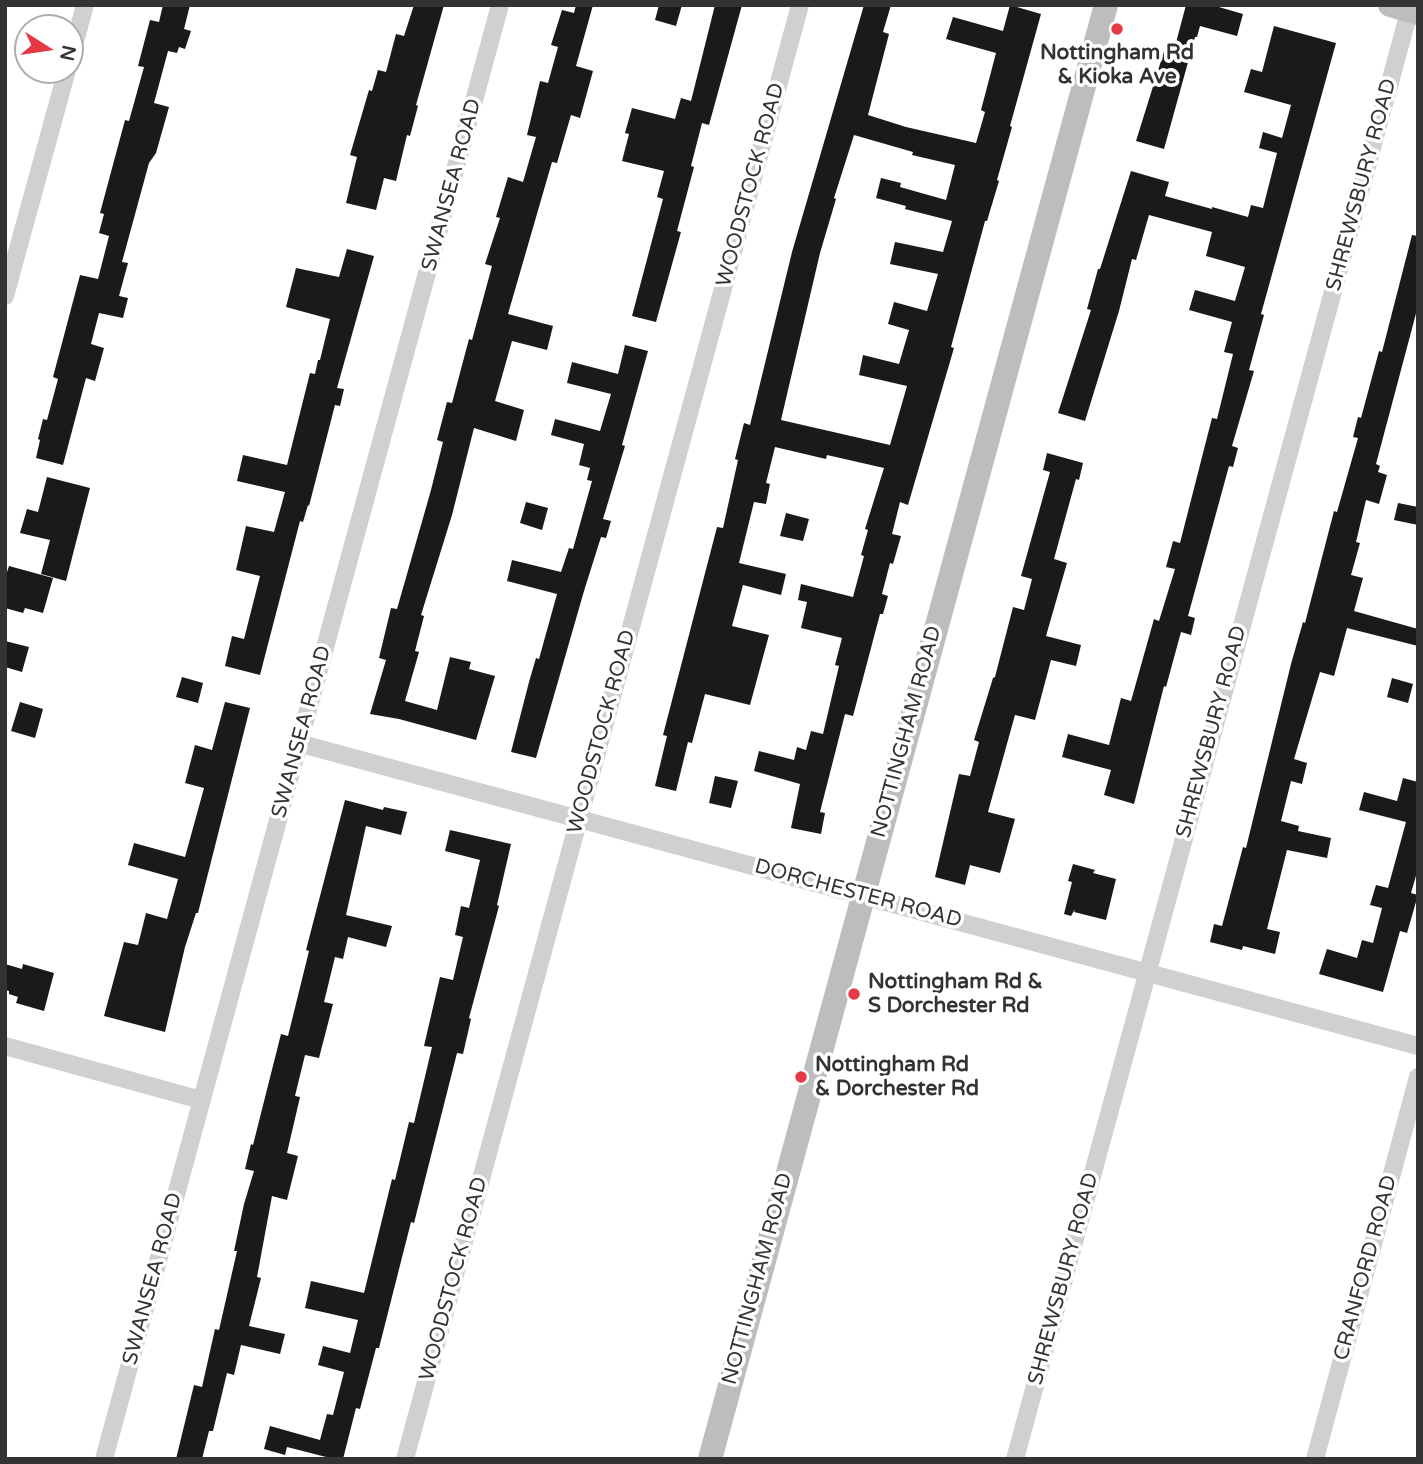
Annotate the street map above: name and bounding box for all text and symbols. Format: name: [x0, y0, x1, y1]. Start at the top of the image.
north arrow: [14, 14, 84, 84]
marker: Nottingham Rd & Kioka Ave: [1109, 21, 1125, 37]
place label: Nottingham Rd & Kioka Ave: [1040, 40, 1194, 90]
text: N: [55, 43, 80, 63]
street label: SHREWSBURY ROAD: [1322, 76, 1402, 294]
street label: WOODSTOCK ROAD: [712, 80, 790, 290]
street label: SWANSEA ROAD: [417, 96, 487, 274]
street label: NOTTINGHAM ROAD: [867, 623, 947, 841]
street label: SHREWSBURY ROAD: [1172, 623, 1252, 841]
street label: WOODSTOCK ROAD: [563, 627, 641, 837]
street label: SWANSEA ROAD: [267, 643, 337, 821]
street label: DORCHESTER ROAD: [752, 854, 964, 934]
place label: Nottingham Rd & S Dorchester Rd: [868, 969, 1043, 1019]
marker: Nottingham Rd & S Dorchester Rd: [846, 986, 862, 1002]
place label: Nottingham Rd & Dorchester Rd: [815, 1052, 979, 1102]
marker: Nottingham Rd & Dorchester Rd: [793, 1069, 809, 1085]
street label: NOTTINGHAM ROAD: [718, 1170, 798, 1388]
street label: SHREWSBURY ROAD: [1024, 1170, 1104, 1388]
street label: CRANFORD ROAD: [1329, 1173, 1403, 1363]
street label: WOODSTOCK ROAD: [415, 1174, 493, 1384]
street label: SWANSEA ROAD: [118, 1190, 188, 1368]

